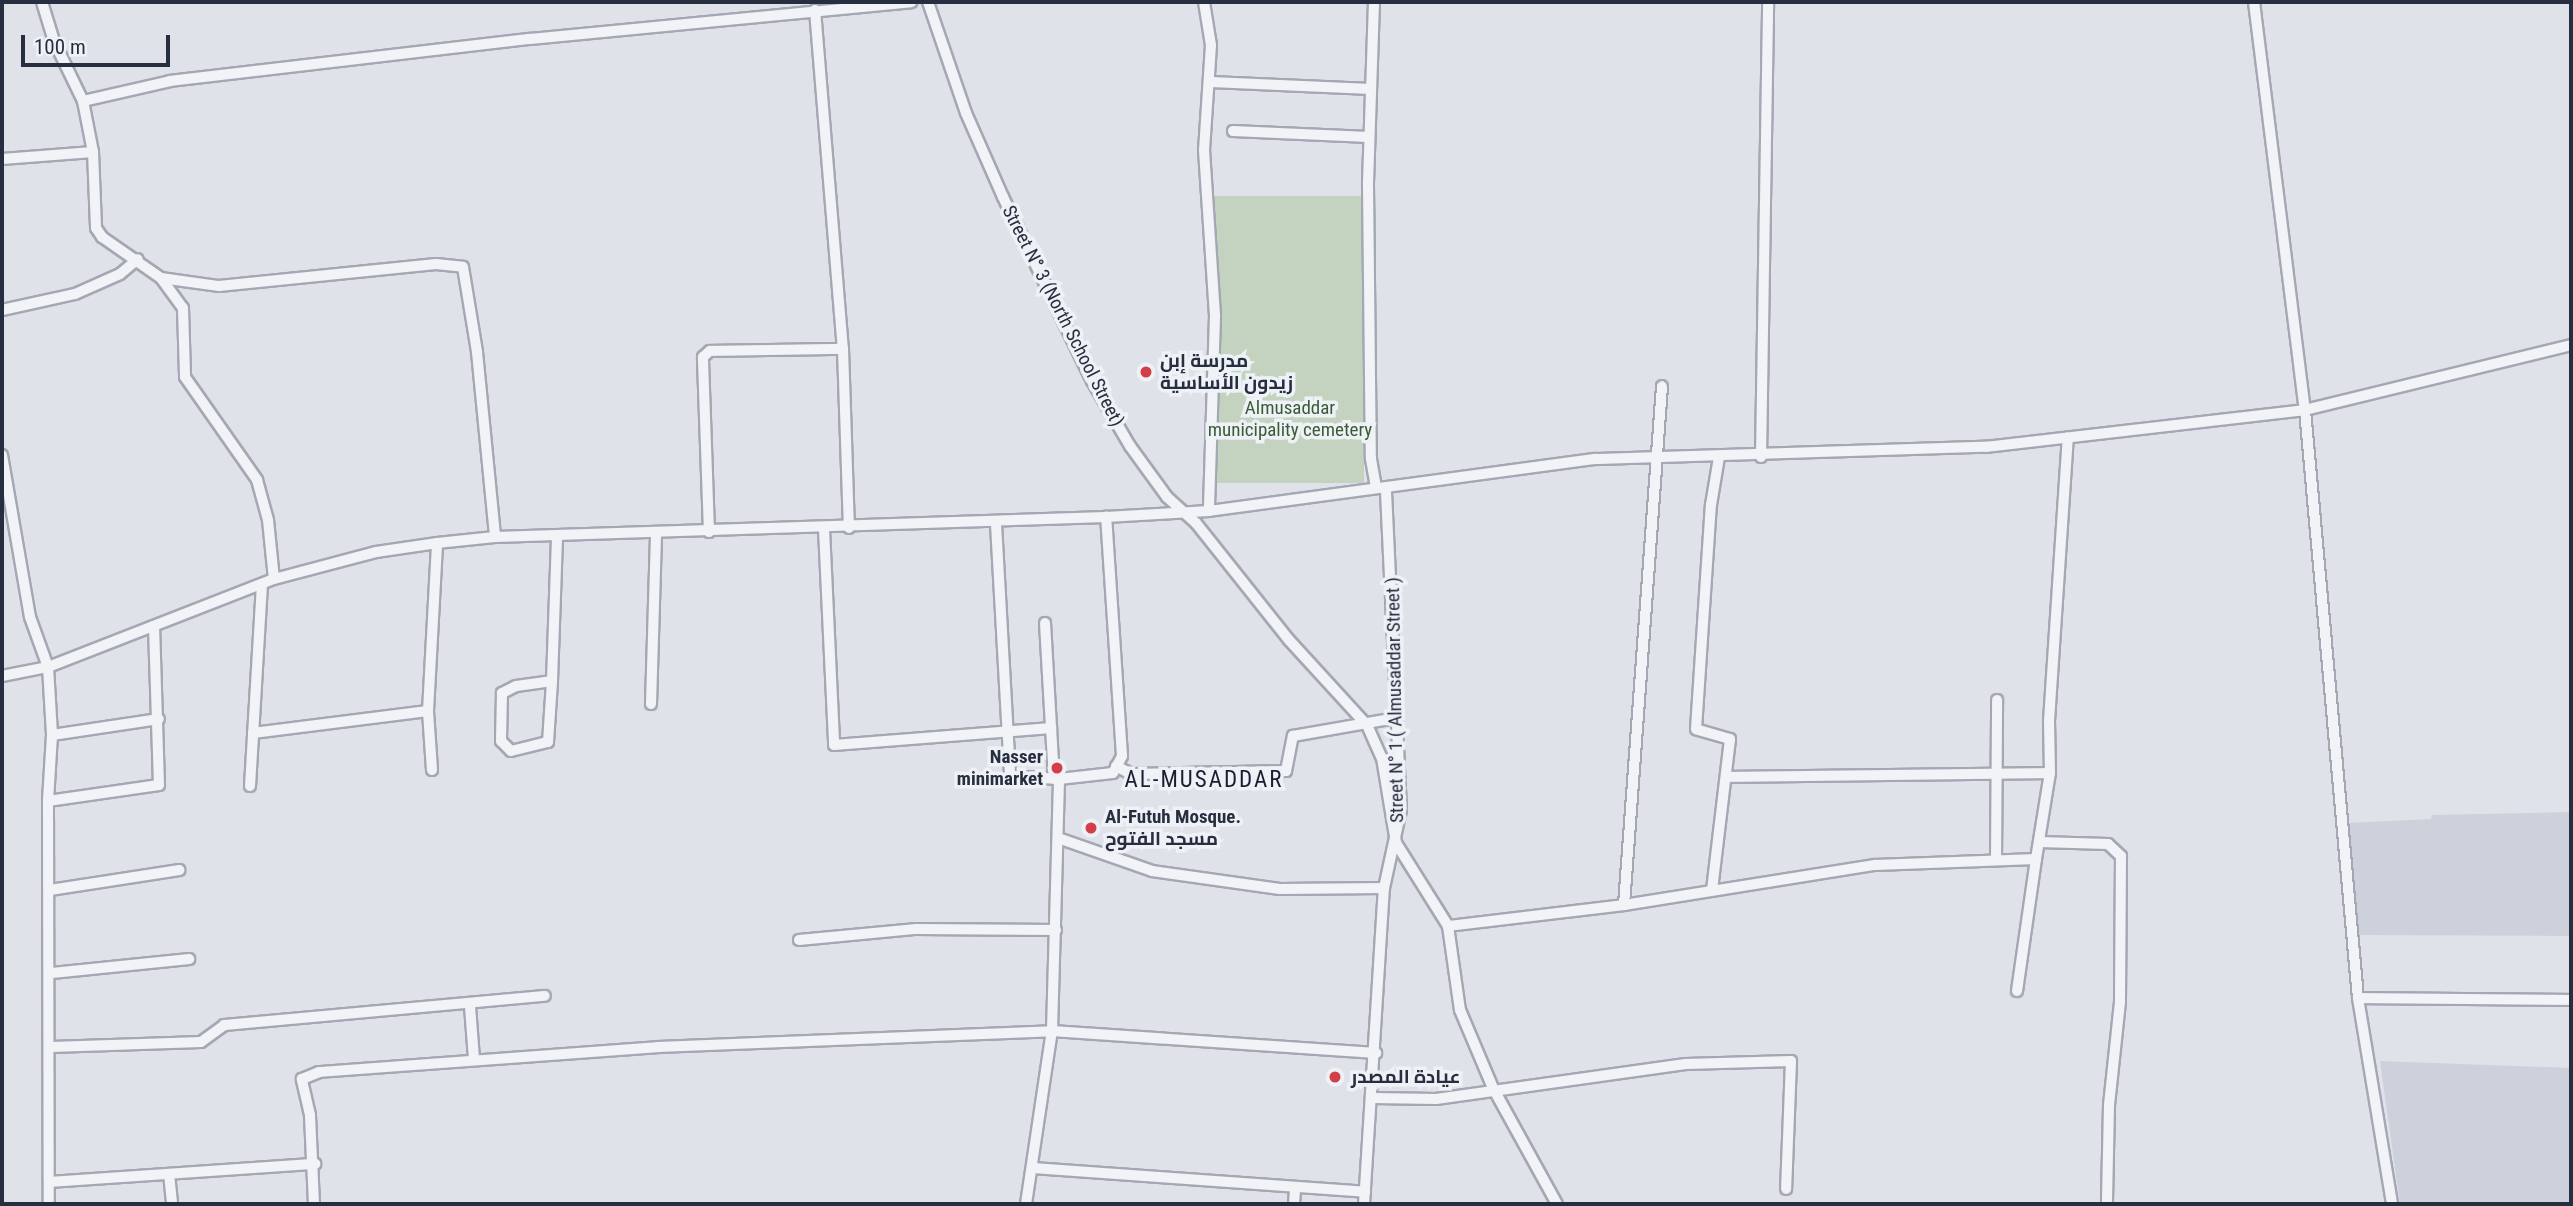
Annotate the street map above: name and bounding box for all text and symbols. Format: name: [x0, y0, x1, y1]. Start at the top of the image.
scale bar: [24, 21, 173, 65]
text: 100 m: [34, 35, 86, 59]
street label: Street N° 3 (North School Street): [997, 202, 1129, 430]
place label: مدرسة إبن زيدون الأساسية: [1160, 350, 1293, 394]
marker: مدرسة إبن زيدون الأساسية: [1138, 364, 1154, 380]
park label: Almusaddar municipality cemetery: [1208, 397, 1372, 441]
street label: Street N° 1 ( Almusaddar Street ): [1381, 577, 1409, 823]
place label: Nasser minimarket: [957, 746, 1043, 790]
marker: Nasser minimarket: [1049, 760, 1065, 776]
district label: AL-MUSADDAR: [1126, 766, 1282, 794]
place label: Al-Futuh Mosque. مسجد الفتوح: [1105, 806, 1241, 850]
marker: Al-Futuh Mosque. مسجد الفتوح: [1083, 820, 1099, 836]
place label: عيادة المصدر: [1351, 1066, 1461, 1088]
marker: عيادة المصدر: [1325, 1067, 1345, 1087]

